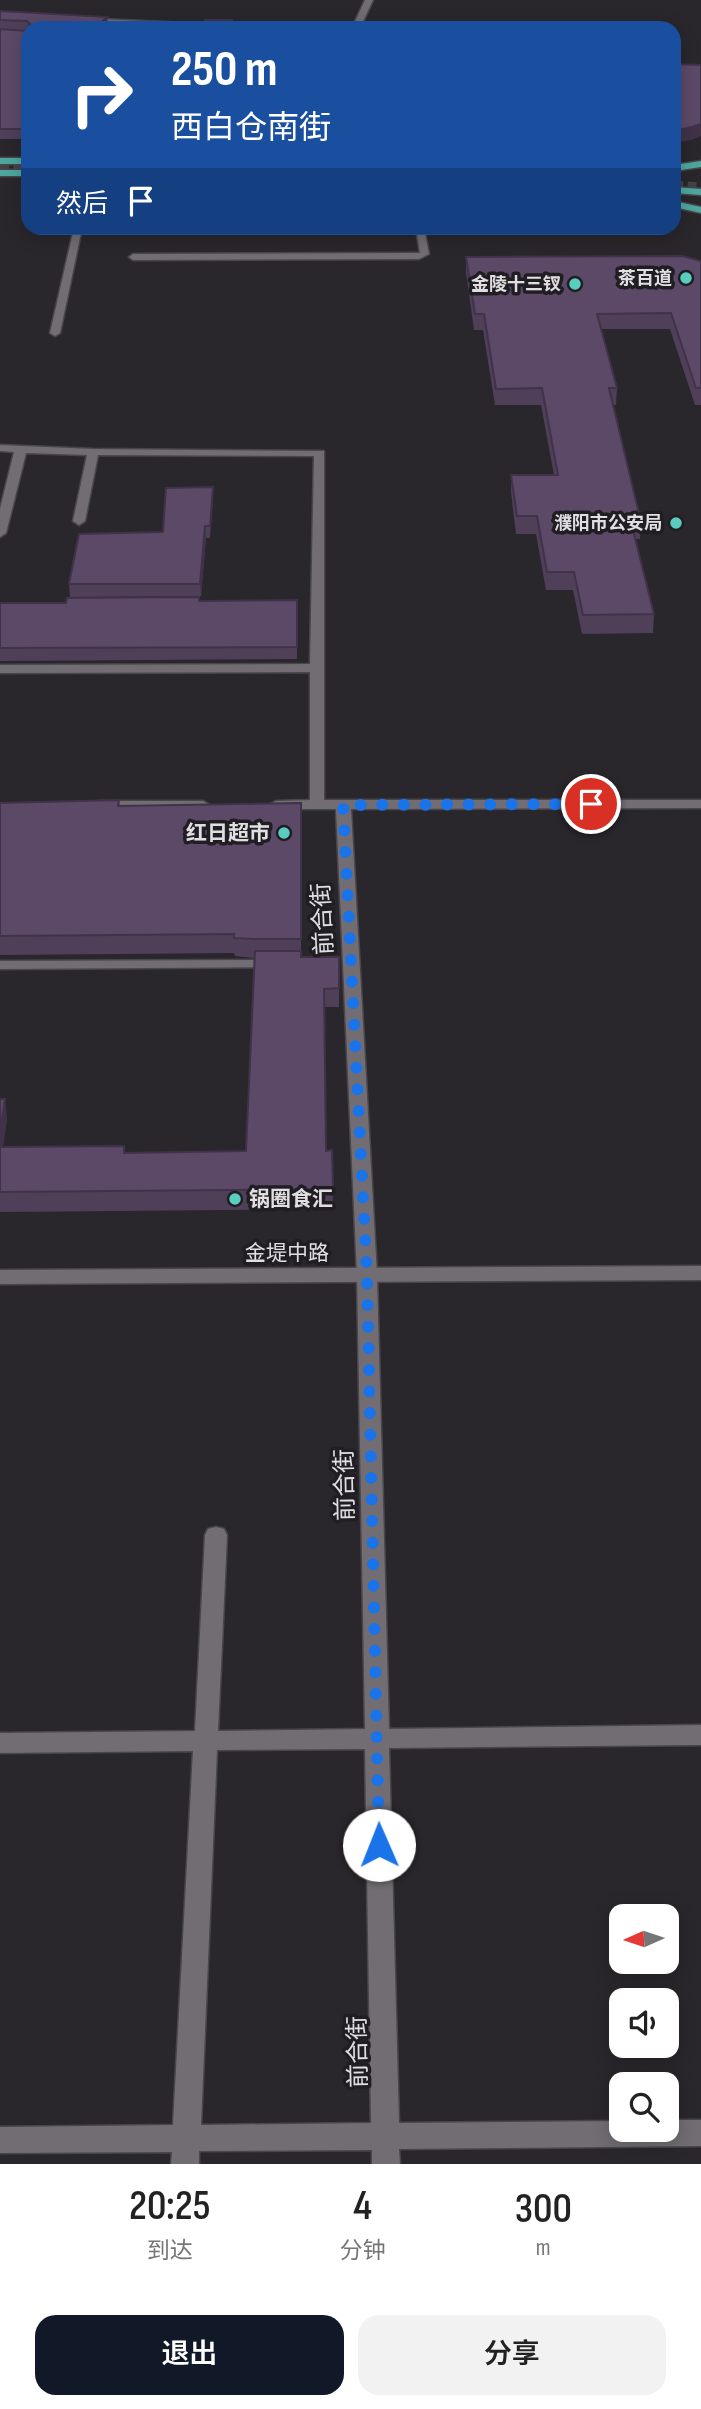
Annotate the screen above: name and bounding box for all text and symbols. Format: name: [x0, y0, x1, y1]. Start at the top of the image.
text: 250 m: [171, 41, 277, 100]
icon: right: [56, 49, 147, 140]
text: 西白仓南街: [171, 109, 331, 148]
icon: arrive: [122, 182, 160, 220]
text: 然后: [56, 189, 108, 220]
place label: 茶百道: [618, 268, 672, 289]
marker: 茶百道: [678, 270, 694, 286]
place label: 金陵十三钗: [471, 274, 561, 295]
marker: 金陵十三钗: [567, 276, 583, 292]
place label: 濮阳市公安局: [554, 513, 662, 534]
marker: 濮阳市公安局: [668, 515, 684, 531]
pin: [561, 774, 621, 834]
icon: arrive: [572, 785, 610, 823]
place label: 红日超市: [186, 821, 270, 846]
marker: 红日超市: [276, 825, 292, 841]
street label: 前合街: [307, 882, 339, 956]
place label: 锅圈食汇: [249, 1187, 333, 1212]
marker: 锅圈食汇: [227, 1191, 243, 1207]
street label: 金堤中路: [245, 1241, 329, 1266]
street label: 前合街: [330, 1449, 360, 1521]
position arrow: [342, 1808, 416, 1882]
north arrow: [609, 1904, 679, 1974]
map controls: [609, 1904, 679, 2142]
button: sound: [609, 1988, 679, 2058]
street label: 前合街: [343, 2016, 373, 2088]
button: search: [609, 2072, 679, 2142]
text: 20:25: [129, 2181, 210, 2232]
text: 4: [353, 2181, 372, 2232]
text: 300: [515, 2184, 572, 2235]
text: m: [536, 2234, 551, 2262]
text: 到达: [147, 2237, 193, 2265]
text: 分钟: [340, 2237, 386, 2265]
button: 退出: [35, 2315, 344, 2395]
button: 分享: [358, 2315, 666, 2395]

